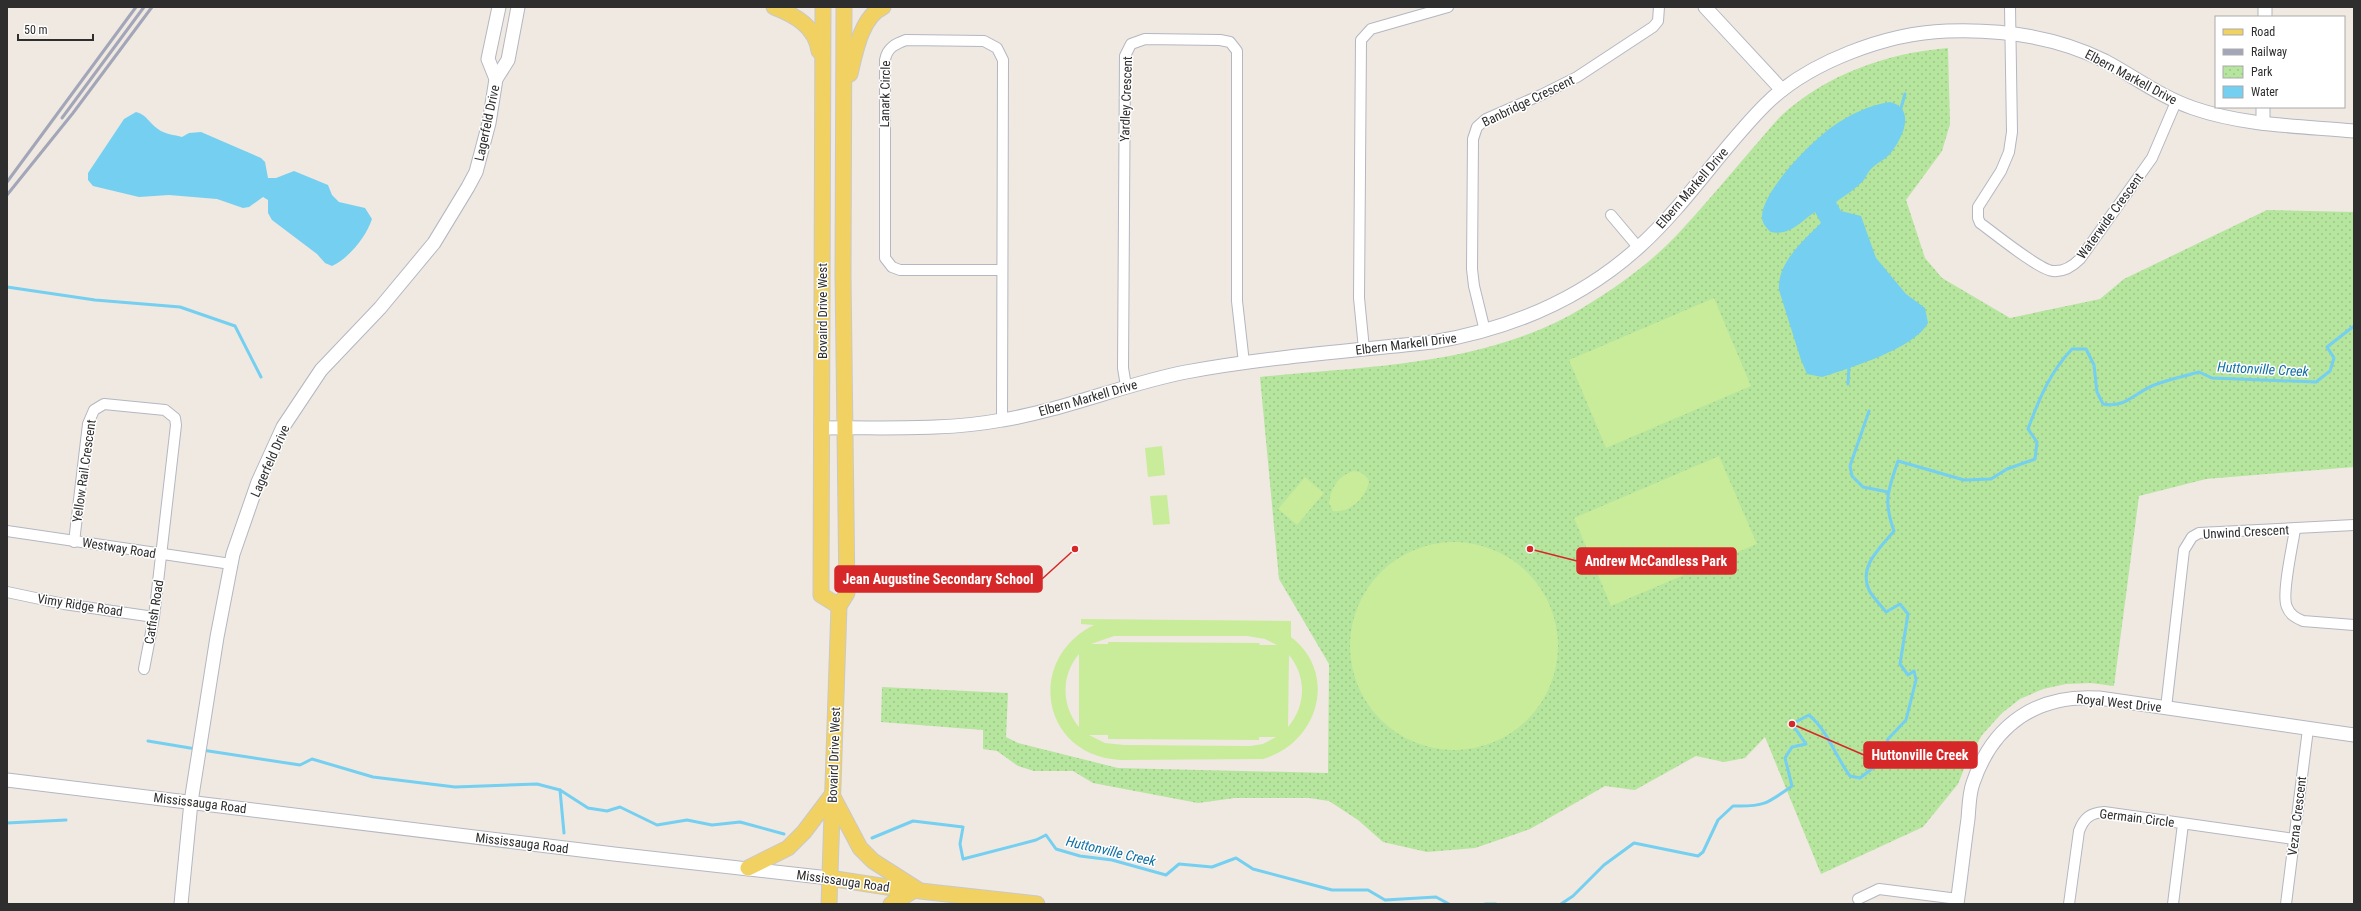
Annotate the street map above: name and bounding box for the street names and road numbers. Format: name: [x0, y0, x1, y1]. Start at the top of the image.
street label: Elbern Markell Drive: [2082, 46, 2180, 108]
street label: Yardley Crescent: [1117, 56, 1135, 142]
street label: Lanark Circle: [877, 60, 893, 128]
street label: Banbridge Crescent: [1480, 72, 1577, 130]
street label: Lagerfeld Drive: [472, 84, 502, 162]
street label: Elbern Markell Drive: [1653, 145, 1731, 231]
street label: Waterwide Crescent: [2074, 170, 2146, 262]
street label: Bovaird Drive West: [815, 263, 830, 359]
street label: Elbern Markell Drive: [1355, 330, 1457, 358]
street label: Elbern Markell Drive: [1037, 377, 1139, 419]
street label: Yellow Rail Crescent: [69, 418, 99, 524]
street label: Lagerfeld Drive: [247, 423, 293, 499]
street label: Unwind Crescent: [2203, 522, 2290, 542]
street label: Westway Road: [81, 535, 157, 561]
street label: Catfish Road: [141, 579, 167, 645]
street label: Vimy Ridge Road: [36, 591, 124, 619]
street label: Royal West Drive: [2076, 691, 2162, 715]
street label: Bovaird Drive West: [825, 707, 843, 803]
street label: Vezna Crescent: [2285, 775, 2309, 857]
street label: Mississauga Road: [153, 790, 247, 816]
street label: Germain Circle: [2099, 806, 2175, 830]
street label: Mississauga Road: [475, 830, 569, 856]
street label: Mississauga Road: [796, 867, 890, 895]

